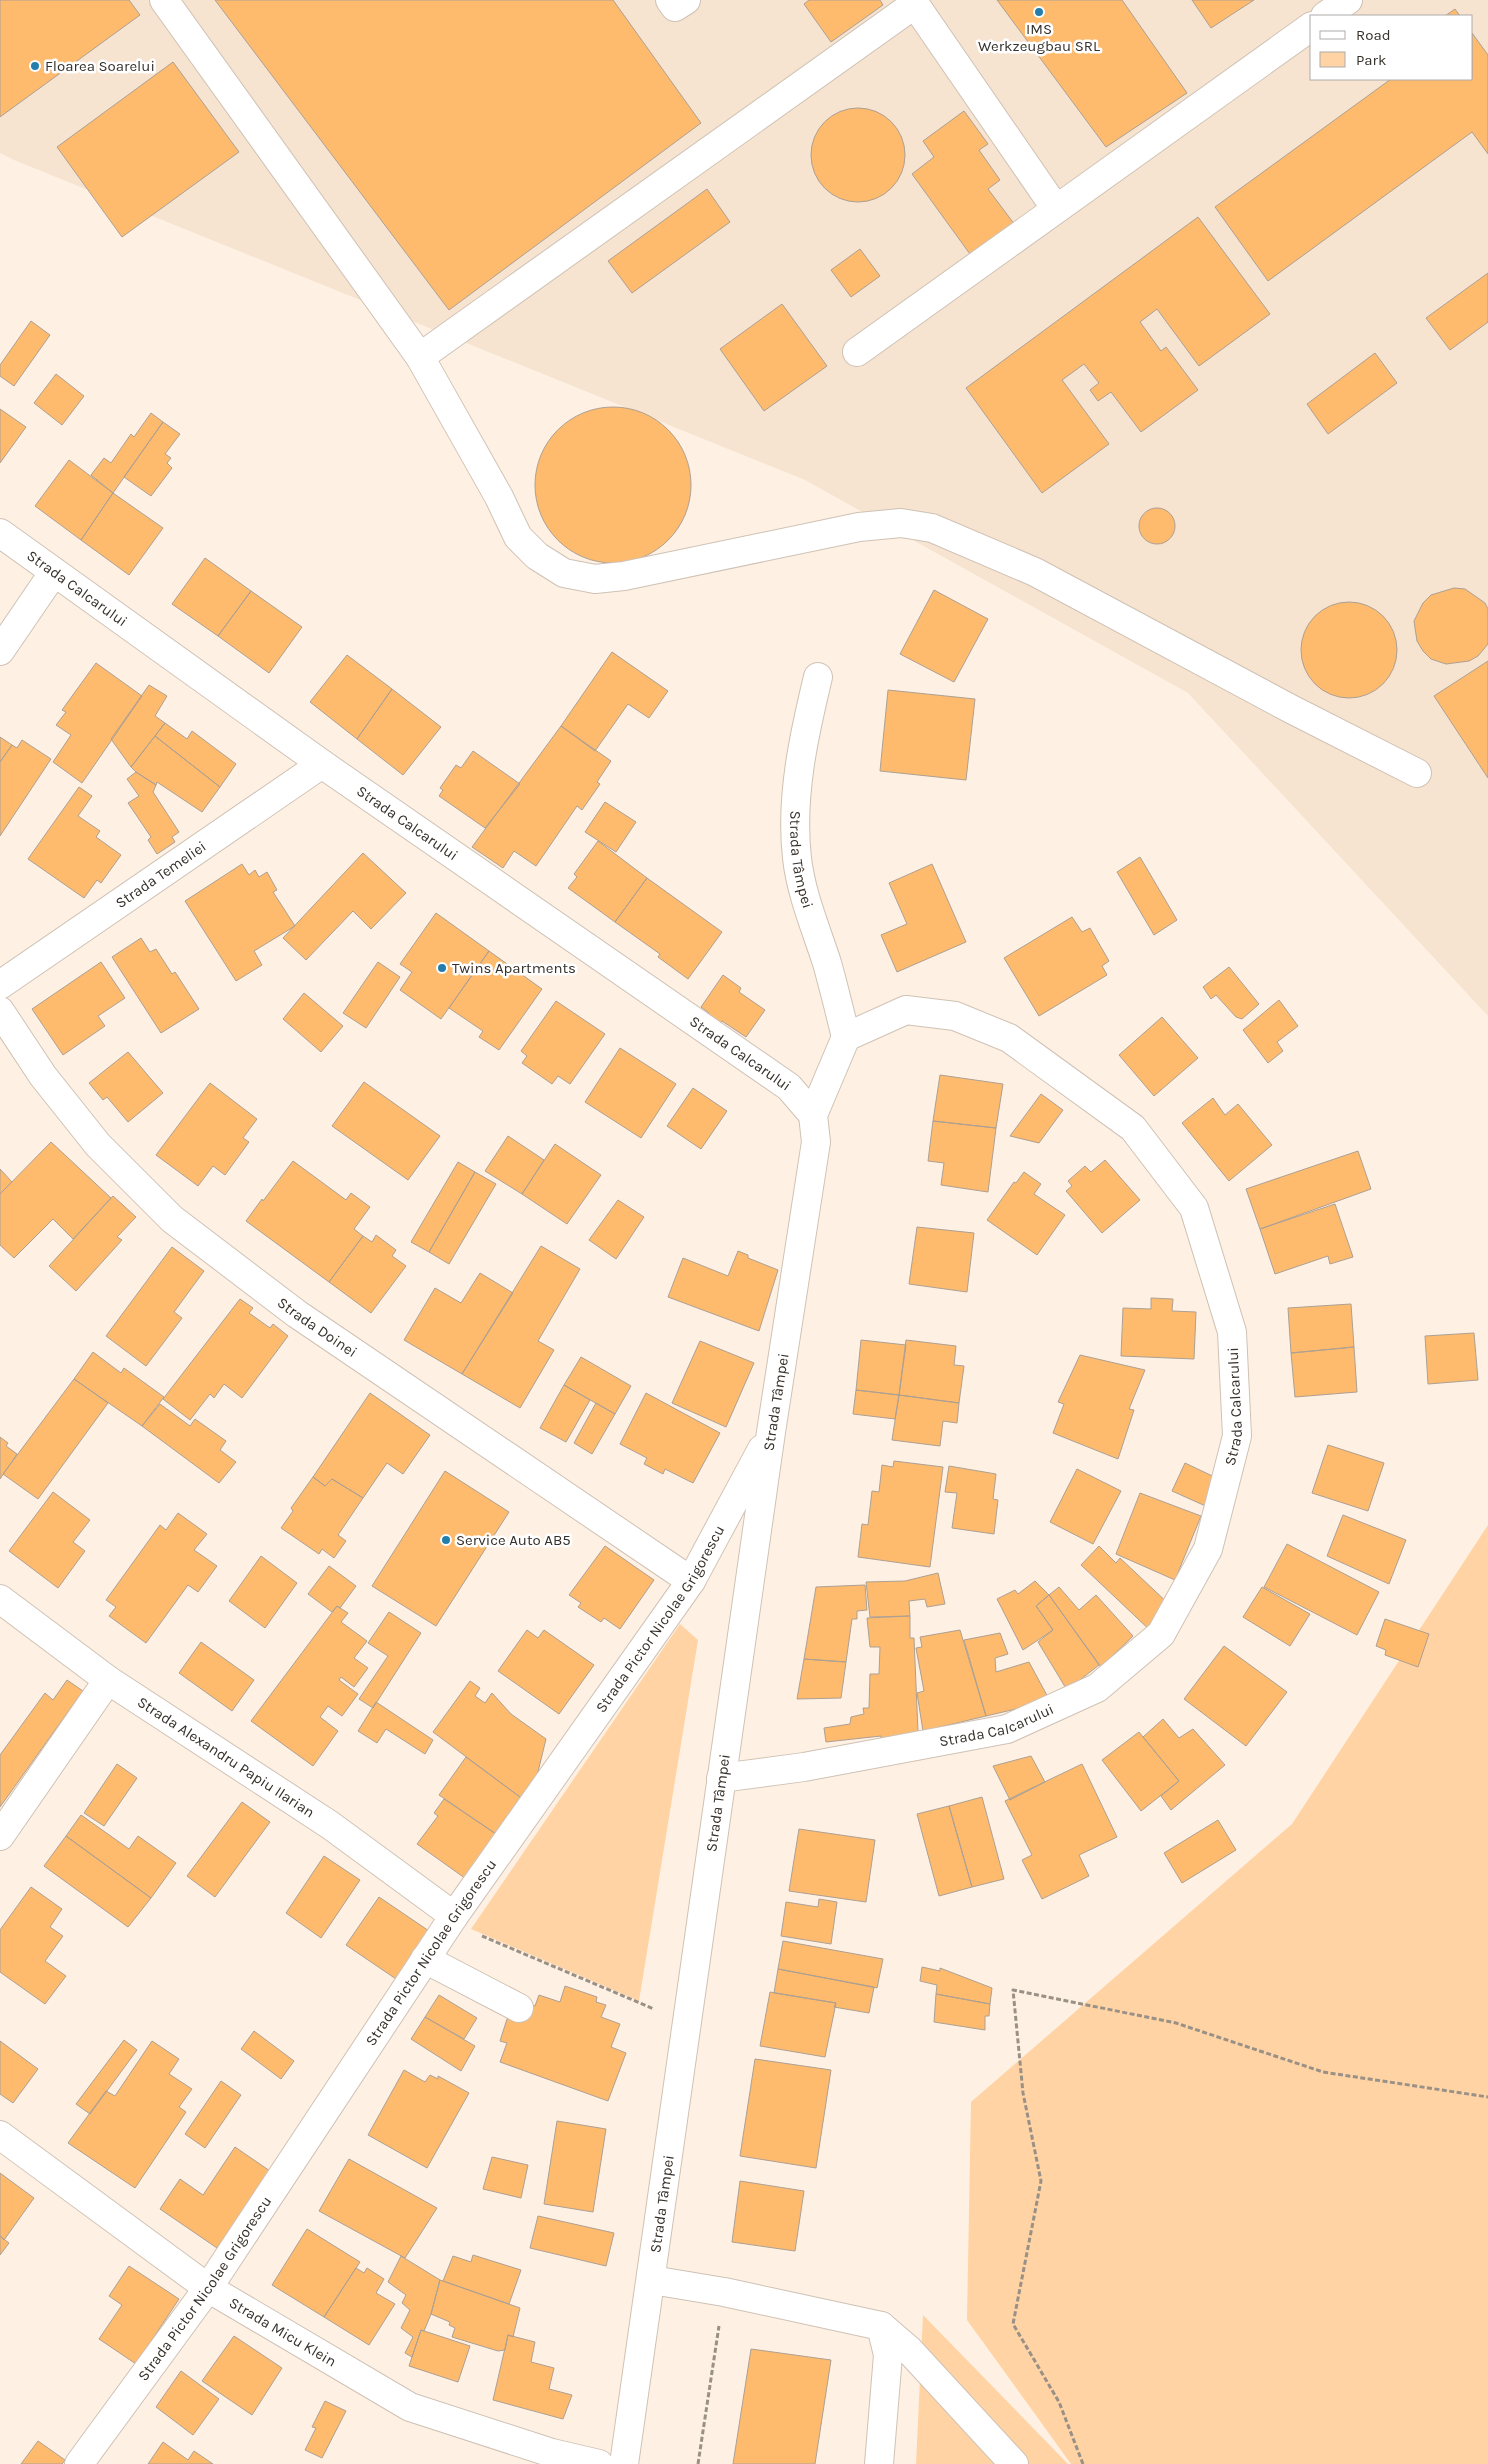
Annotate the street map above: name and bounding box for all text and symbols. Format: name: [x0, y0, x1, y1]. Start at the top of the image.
marker: IMS Werkzeugbau SRL: [1033, 6, 1045, 18]
legend: [1310, 15, 1473, 80]
place label: IMS Werkzeugbau SRL: [978, 20, 1100, 55]
text: Road: [1356, 26, 1391, 44]
text: Park: [1356, 51, 1386, 69]
place label: Floarea Soarelui: [45, 57, 155, 75]
marker: Floarea Soarelui: [29, 60, 41, 72]
street label: Strada Calcarului: [24, 546, 131, 630]
street label: Strada Calcarului: [353, 782, 461, 864]
street label: Strada Tâmpei: [786, 810, 817, 910]
street label: Strada Temeliei: [112, 837, 210, 912]
place label: Twins Apartments: [452, 959, 576, 977]
marker: Twins Apartments: [436, 962, 448, 974]
street label: Strada Calcarului: [686, 1012, 795, 1095]
street label: Strada Doinei: [274, 1293, 361, 1361]
street label: Strada Calcarului: [1221, 1347, 1246, 1468]
street label: Strada Tâmpei: [759, 1352, 793, 1452]
street label: Strada Pictor Nicolae Grigorescu: [592, 1522, 728, 1716]
place label: Service Auto AB5: [456, 1531, 571, 1549]
marker: Service Auto AB5: [440, 1534, 452, 1546]
street label: Strada Alexandru Papiu Ilarian: [134, 1693, 318, 1822]
street label: Strada Calcarului: [938, 1700, 1057, 1751]
street label: Strada Tâmpei: [702, 1753, 734, 1853]
street label: Strada Pictor Nicolae Grigorescu: [362, 1856, 500, 2049]
street label: Strada Tâmpei: [646, 2154, 678, 2254]
street label: Strada Pictor Nicolae Grigorescu: [134, 2193, 275, 2384]
street label: Strada Micu Klein: [226, 2294, 340, 2371]

